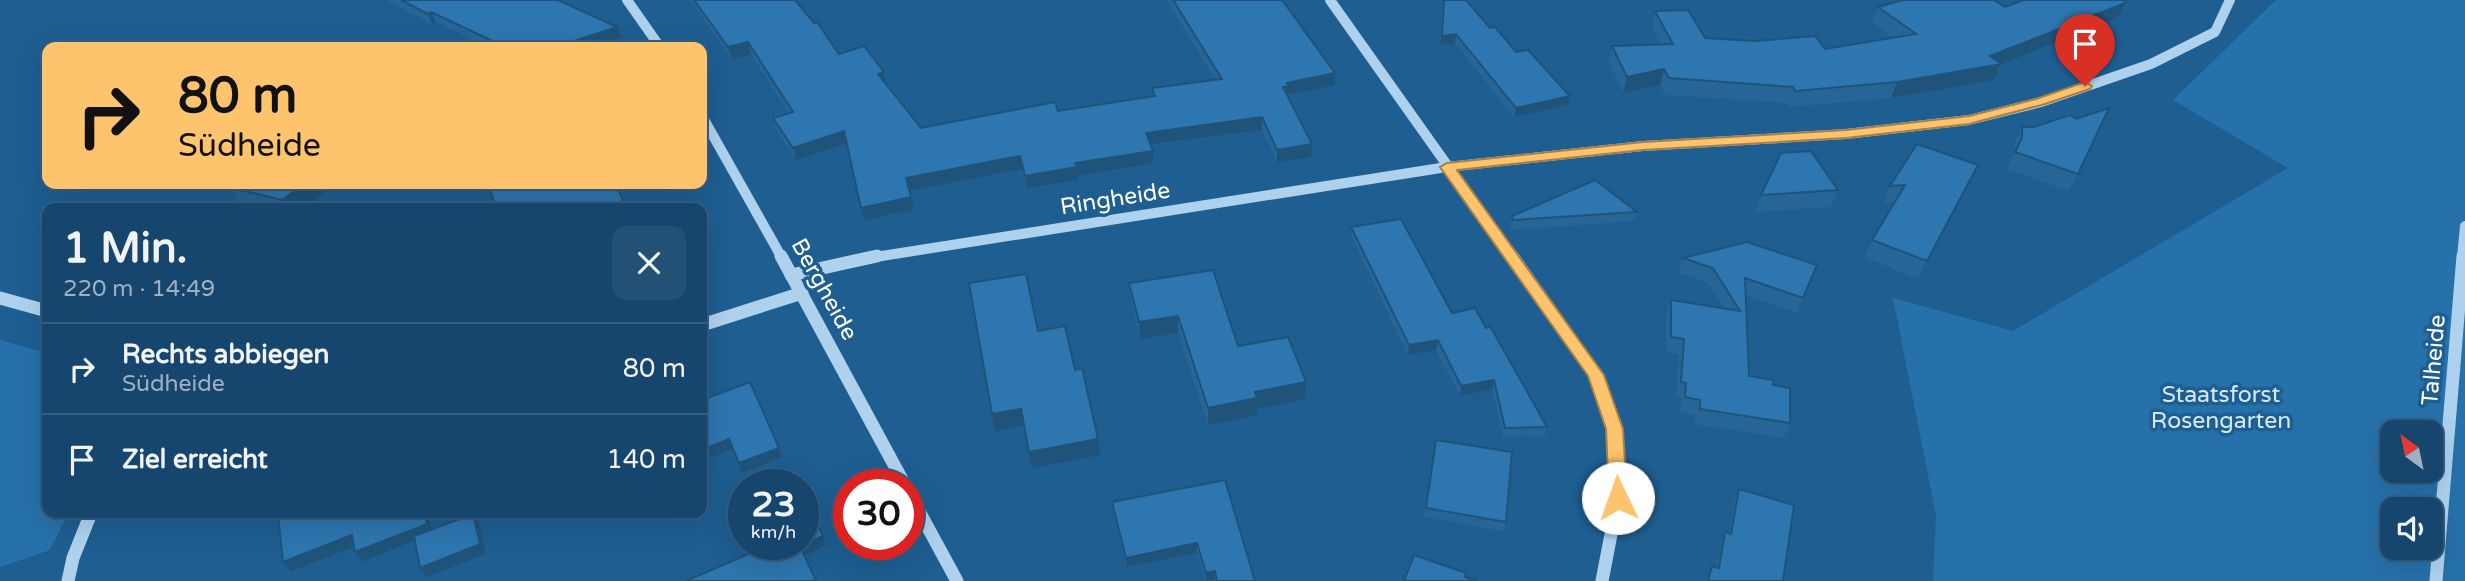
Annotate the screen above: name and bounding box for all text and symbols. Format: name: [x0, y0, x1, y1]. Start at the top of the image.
pin: [2055, 14, 2115, 86]
icon: arrive: [2066, 25, 2104, 63]
text: 80 m: [178, 67, 297, 126]
icon: right: [63, 70, 154, 161]
text: Südheide: [178, 127, 321, 165]
street label: Ringheide: [1058, 176, 1172, 221]
text: 1 Min.: [63, 223, 187, 274]
button: close: [612, 226, 686, 300]
street label: Bergheide: [785, 234, 864, 345]
text: 220 m · 14:49: [63, 275, 215, 303]
street label: Talheide: [2416, 313, 2452, 407]
text: Rechts abbiegen: [122, 339, 329, 370]
icon: right: [63, 350, 101, 388]
text: 80 m: [623, 353, 686, 384]
text: Südheide: [122, 370, 225, 398]
park label: Staatsforst Rosengarten: [2151, 381, 2291, 435]
north arrow: [2380, 420, 2443, 483]
map controls: [2380, 420, 2443, 560]
icon: arrive: [63, 441, 101, 479]
text: Ziel erreicht: [122, 444, 268, 475]
text: 140 m: [606, 444, 686, 475]
position arrow: [1581, 461, 1655, 535]
speed limit sign: 30: [833, 469, 924, 560]
text: 23: [752, 484, 795, 526]
button: sound: [2380, 497, 2443, 560]
text: km/h: [751, 521, 796, 543]

